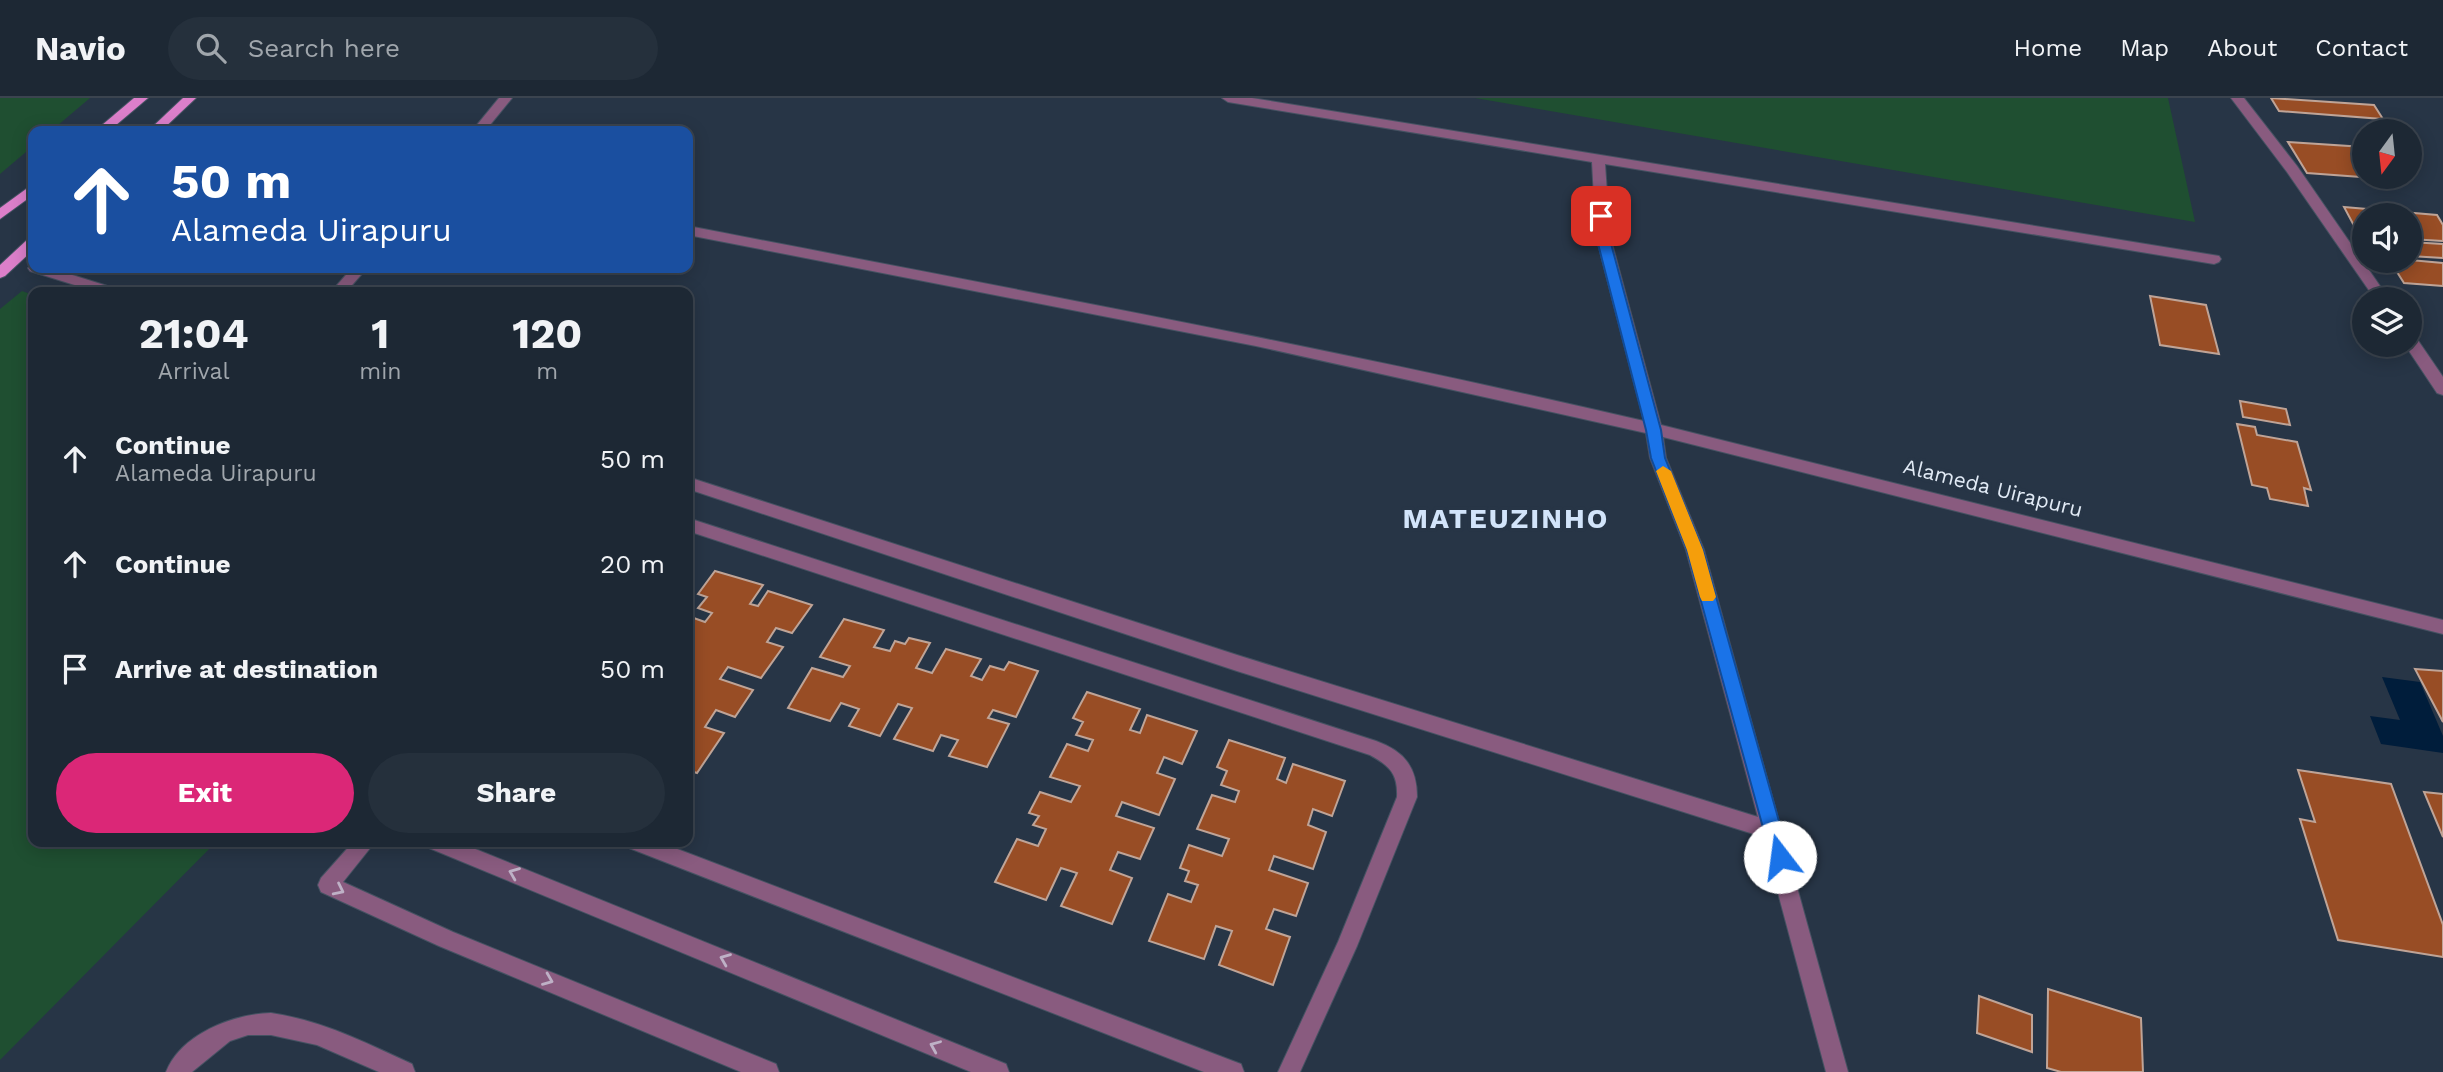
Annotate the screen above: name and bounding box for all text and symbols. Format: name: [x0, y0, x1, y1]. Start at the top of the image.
search box: [168, 17, 658, 80]
text: Navio: [35, 29, 126, 68]
icon: search: [192, 29, 230, 67]
text: Search here: [248, 33, 400, 63]
text: Home: [2014, 34, 2082, 62]
text: Map: [2120, 34, 2169, 62]
text: About: [2207, 34, 2277, 62]
text: Contact: [2315, 34, 2408, 62]
north arrow: [2352, 119, 2422, 189]
map controls: [2352, 119, 2422, 357]
text: 50 m: [171, 152, 291, 210]
icon: ahead: [56, 154, 147, 245]
pin: [1571, 186, 1631, 246]
icon: arrive: [1582, 197, 1620, 235]
button: sound: [2352, 203, 2422, 273]
text: Alameda Uirapuru: [171, 211, 452, 249]
button: layers: [2352, 287, 2422, 357]
text: 21:04: [139, 309, 249, 358]
text: 1: [371, 309, 389, 358]
text: 120: [512, 309, 582, 358]
text: Arrival: [158, 358, 230, 385]
text: min: [359, 358, 402, 385]
text: m: [536, 358, 558, 385]
text: Continue: [115, 430, 231, 460]
icon: ahead: [56, 440, 94, 478]
text: 50 m: [600, 444, 665, 474]
street label: Alameda Uirapuru: [1901, 453, 2086, 522]
text: Alameda Uirapuru: [115, 460, 317, 487]
district label: MATEUZINHO: [1403, 502, 1609, 535]
icon: ahead: [56, 545, 94, 583]
text: Continue: [115, 549, 231, 579]
text: 20 m: [600, 549, 665, 579]
icon: arrive: [56, 650, 94, 688]
text: Arrive at destination: [115, 654, 378, 684]
text: 50 m: [600, 654, 665, 684]
button: Exit: [56, 753, 354, 833]
button: Share: [368, 753, 665, 833]
position arrow: [1743, 820, 1817, 894]
one-way arrow: [509, 868, 521, 882]
one-way arrow: [332, 881, 344, 895]
one-way arrow: [719, 953, 731, 967]
one-way arrow: [541, 971, 553, 985]
one-way arrow: [930, 1040, 942, 1054]

